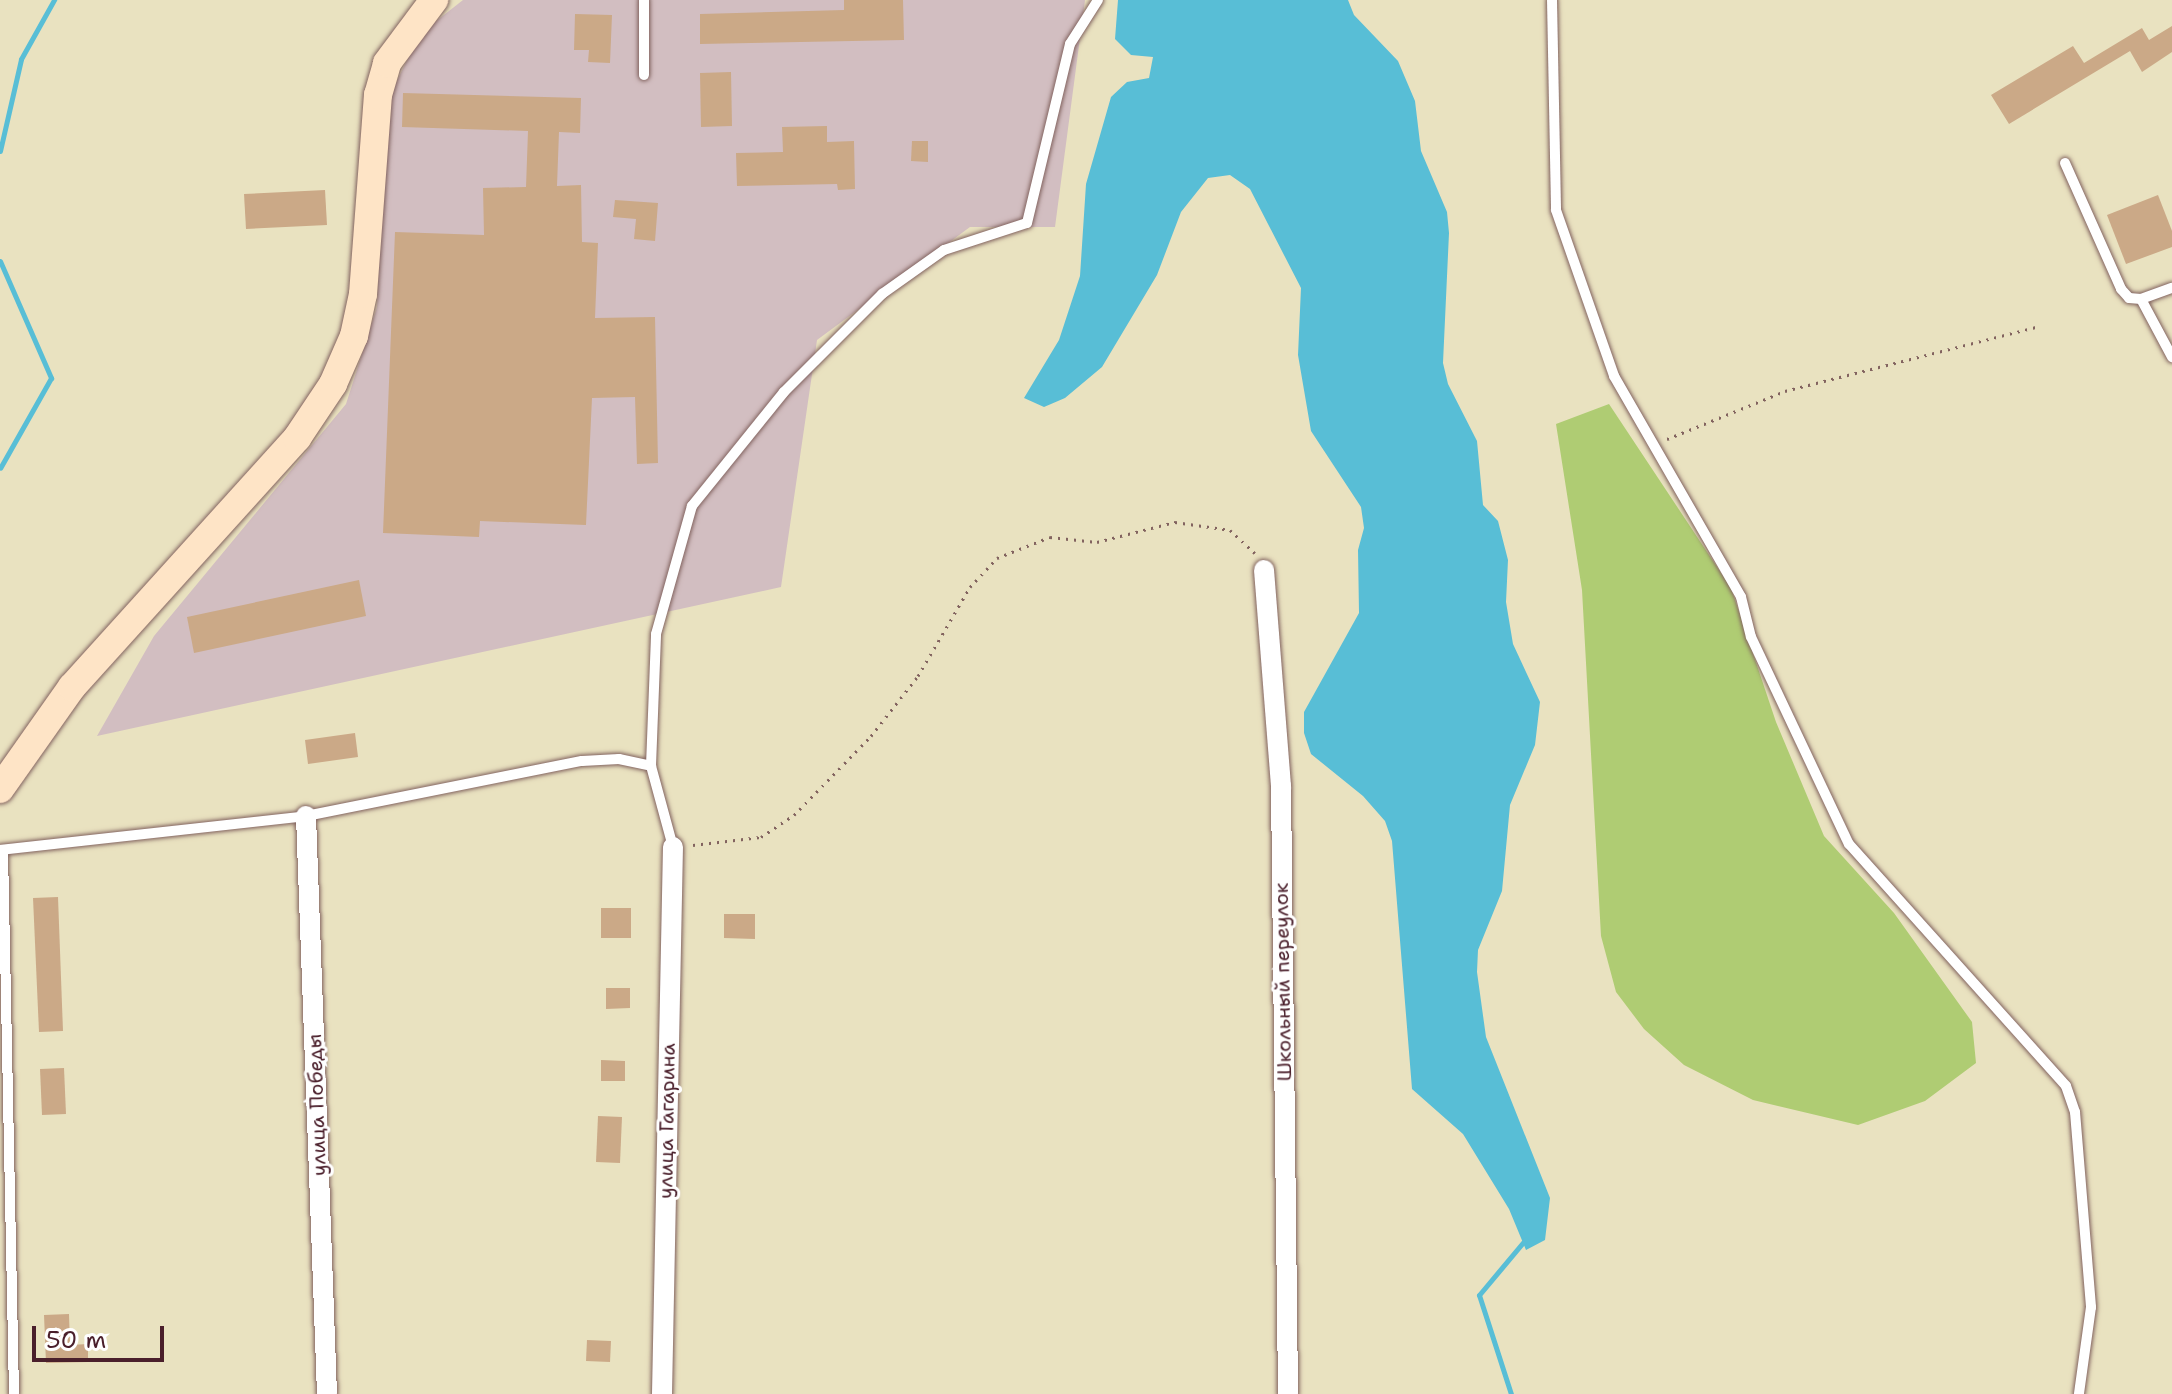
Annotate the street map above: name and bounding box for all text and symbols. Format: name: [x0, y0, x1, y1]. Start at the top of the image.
street label: Школьный переулок: [1269, 882, 1297, 1082]
street label: улица Победы: [303, 1034, 331, 1176]
street label: улица Гагарина: [654, 1043, 680, 1199]
scale bar: [36, 1310, 168, 1360]
text: 50 m: [46, 1324, 106, 1356]

